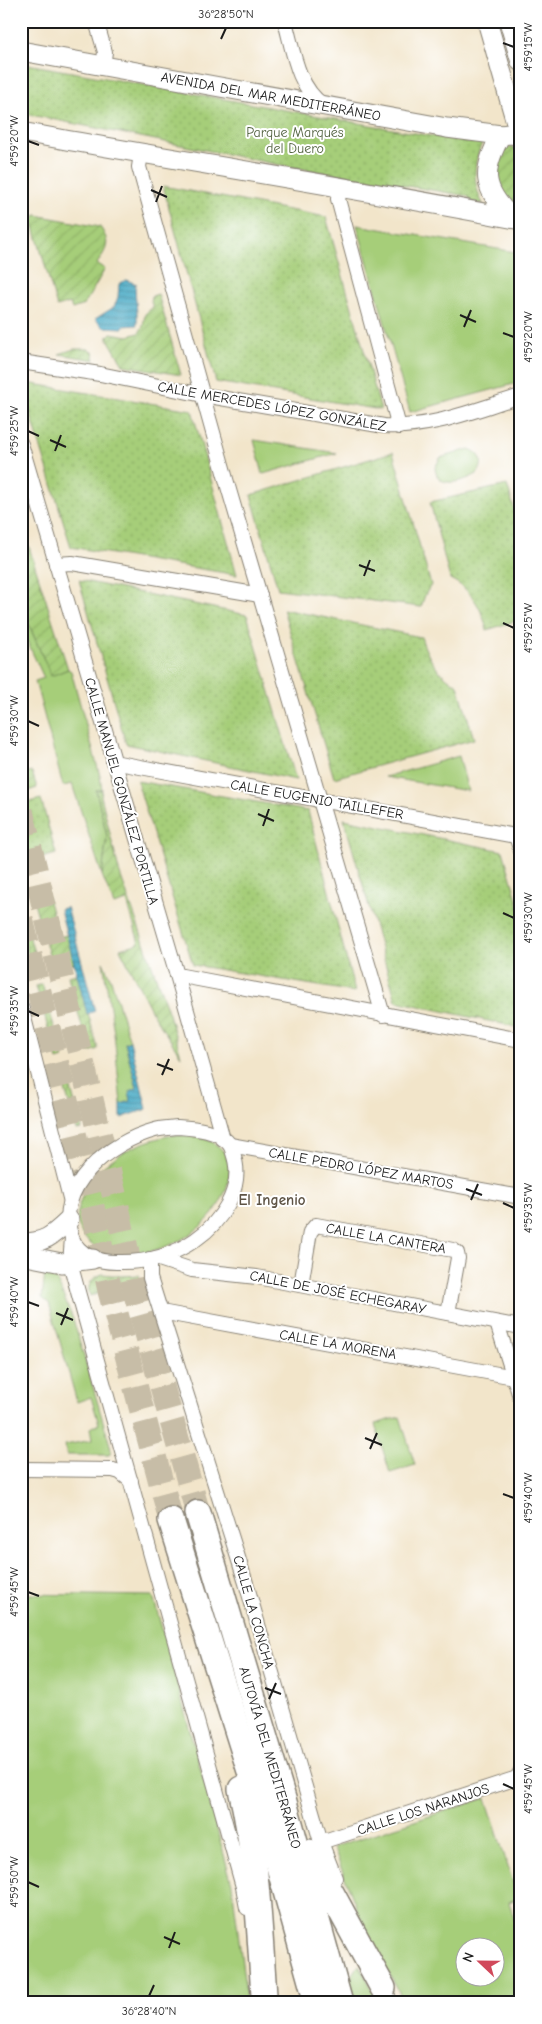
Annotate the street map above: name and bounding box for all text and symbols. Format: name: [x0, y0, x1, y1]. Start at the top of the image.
text: 36°28'50"N: [198, 7, 254, 21]
text: 4°59'15"W: [521, 22, 535, 71]
street label: AVENIDA DEL MAR MEDITERRÁNEO: [160, 68, 382, 125]
text: 4°59'20"W: [7, 115, 21, 167]
park label: Parque Marqués del Duero: [246, 124, 344, 157]
text: 4°59'20"W: [521, 311, 535, 363]
street label: CALLE MERCEDES LÓPEZ GONZÁLEZ: [156, 378, 388, 435]
text: 4°59'25"W: [7, 405, 21, 456]
text: 4°59'25"W: [521, 602, 535, 653]
street label: CALLE MANUEL GONZÁLEZ PORTILLA: [81, 676, 162, 907]
text: 4°59'30"W: [7, 695, 21, 747]
street label: CALLE EUGENIO TAILLEFER: [229, 776, 405, 823]
text: 4°59'30"W: [521, 892, 535, 944]
text: 4°59'35"W: [7, 985, 21, 1036]
street label: CALLE PEDRO LÓPEZ MARTOS: [267, 1144, 455, 1193]
text: 4°59'35"W: [521, 1182, 535, 1233]
district label: El Ingenio: [238, 1191, 306, 1209]
street label: CALLE LA CANTERA: [324, 1220, 447, 1257]
street label: CALLE DE JOSÉ ECHEGARAY: [248, 1267, 428, 1318]
text: 4°59'40"W: [7, 1276, 21, 1327]
street label: CALLE LA MORENA: [278, 1326, 398, 1363]
text: 4°59'40"W: [521, 1472, 535, 1523]
street label: CALLE LA CONCHA: [229, 1553, 278, 1671]
text: 4°59'45"W: [7, 1566, 21, 1617]
street label: AUTOVÍA DEL MEDITERRÁNEO: [235, 1664, 305, 1851]
text: 4°59'45"W: [521, 1763, 535, 1814]
street label: CALLE LOS NARANJOS: [355, 1780, 492, 1839]
text: 4°59'50"W: [7, 1856, 21, 1908]
north arrow: [454, 1936, 504, 1986]
text: N: [459, 1950, 478, 1965]
text: 36°28'40"N: [122, 2004, 176, 2018]

